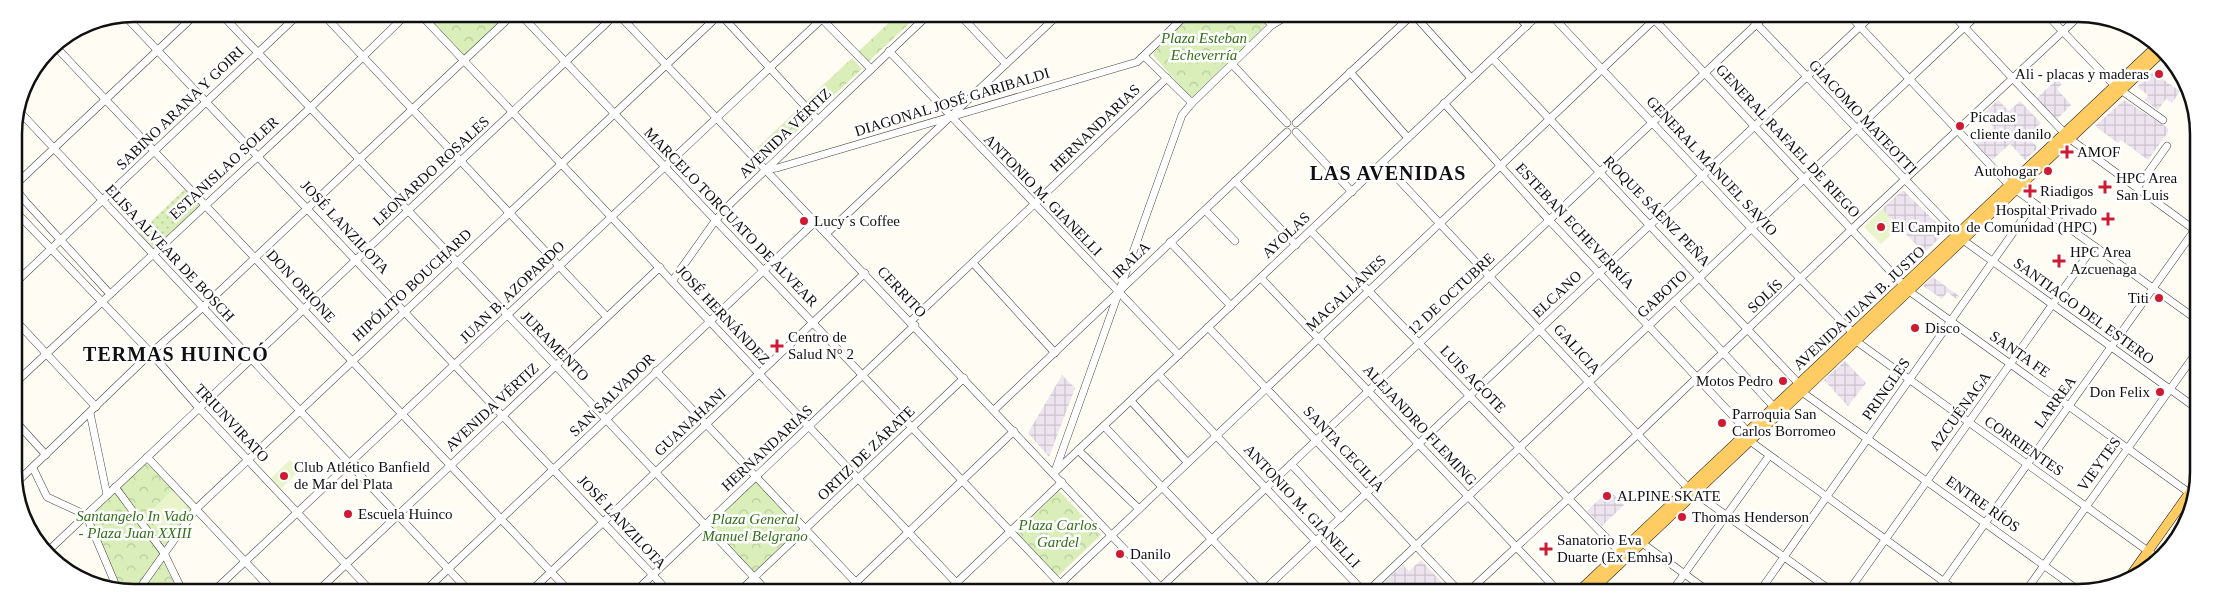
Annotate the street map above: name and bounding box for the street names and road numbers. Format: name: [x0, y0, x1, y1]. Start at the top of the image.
street label: SABINO ARANA Y GOIRI: [113, 43, 247, 173]
street label: GIACOMO MATEOTTI: [1806, 57, 1920, 177]
street label: GENERAL RAFAEL DE RIEGO: [1713, 61, 1863, 221]
street label: DIAGONAL JOSÉ GARIBALDI: [853, 65, 1051, 139]
street label: HERNANDARIAS: [1047, 81, 1143, 175]
street label: AVENIDA VÉRTIZ: [736, 85, 834, 181]
street label: GENERAL MANUEL SAVIO: [1643, 93, 1781, 239]
street label: LEONARDO ROSALES: [370, 113, 492, 229]
street label: ESTANISLAO SOLER: [166, 114, 282, 222]
street label: MARCELO TORCUATO DE ALVEAR: [641, 124, 821, 310]
street label: ANTONIO M. GIANELLI: [981, 131, 1105, 259]
street label: ROQUE SÁENZ PEÑA: [1600, 153, 1714, 269]
street label: ESTEBAN ECHEVERRÍA: [1512, 160, 1638, 292]
street label: JOSÉ LANZILOTA: [298, 177, 392, 277]
street label: ELISA ALVEAR DE BOSCH: [102, 181, 238, 325]
street label: AYOLAS: [1259, 209, 1313, 261]
street label: HIPÓLITO BOUCHARD: [349, 226, 475, 344]
street label: JUAN B. AZOPARDO: [456, 238, 568, 346]
street label: IRALA: [1109, 238, 1153, 282]
street label: AVENIDA JUAN B. JUSTO: [1790, 243, 1928, 373]
street label: DON ORIONE: [263, 247, 339, 325]
street label: 12 DE OCTUBRE: [1404, 250, 1498, 338]
street label: MAGALLANES: [1303, 252, 1389, 334]
street label: SANTIAGO DEL ESTERO: [2011, 255, 2157, 367]
street label: JOSÉ HERNÁNDEZ: [673, 262, 773, 368]
street label: CERRITO: [874, 263, 930, 321]
street label: ELCANO: [1529, 267, 1585, 321]
street label: GABOTO: [1634, 267, 1690, 321]
street label: SOLÍS: [1744, 276, 1786, 316]
street label: JURAMENTO: [518, 308, 592, 384]
street label: GALICIA: [1550, 321, 1604, 377]
street label: SANTA FE: [1987, 328, 2053, 380]
street label: LUIS AGOTE: [1437, 342, 1509, 416]
street label: SAN SALVADOR: [566, 350, 658, 440]
street label: PRINGLES: [1859, 355, 1913, 423]
street label: AVENIDA VÉRTIZ: [442, 360, 542, 454]
street label: ALEJANDRO FLEMING: [1360, 361, 1480, 489]
street label: AZCUÉNAGA: [1926, 368, 1994, 453]
street label: LARREA: [2031, 373, 2079, 431]
street label: TRIUNVIRATO: [192, 381, 272, 465]
street label: GUANAHANI: [651, 385, 729, 459]
street label: HERNANDARIAS: [718, 402, 816, 494]
street label: ORTIZ DE ZÁRATE: [814, 403, 918, 503]
street label: SANTA CECILIA: [1300, 403, 1388, 495]
street label: CORRIENTES: [1982, 413, 2066, 479]
street label: VIEYTES: [2074, 434, 2124, 494]
street label: ANTONIO M. GIANELLI: [1241, 441, 1363, 571]
street label: JOSÉ LANZILOTA: [575, 472, 669, 572]
street label: ENTRE RÍOS: [1943, 473, 2023, 535]

